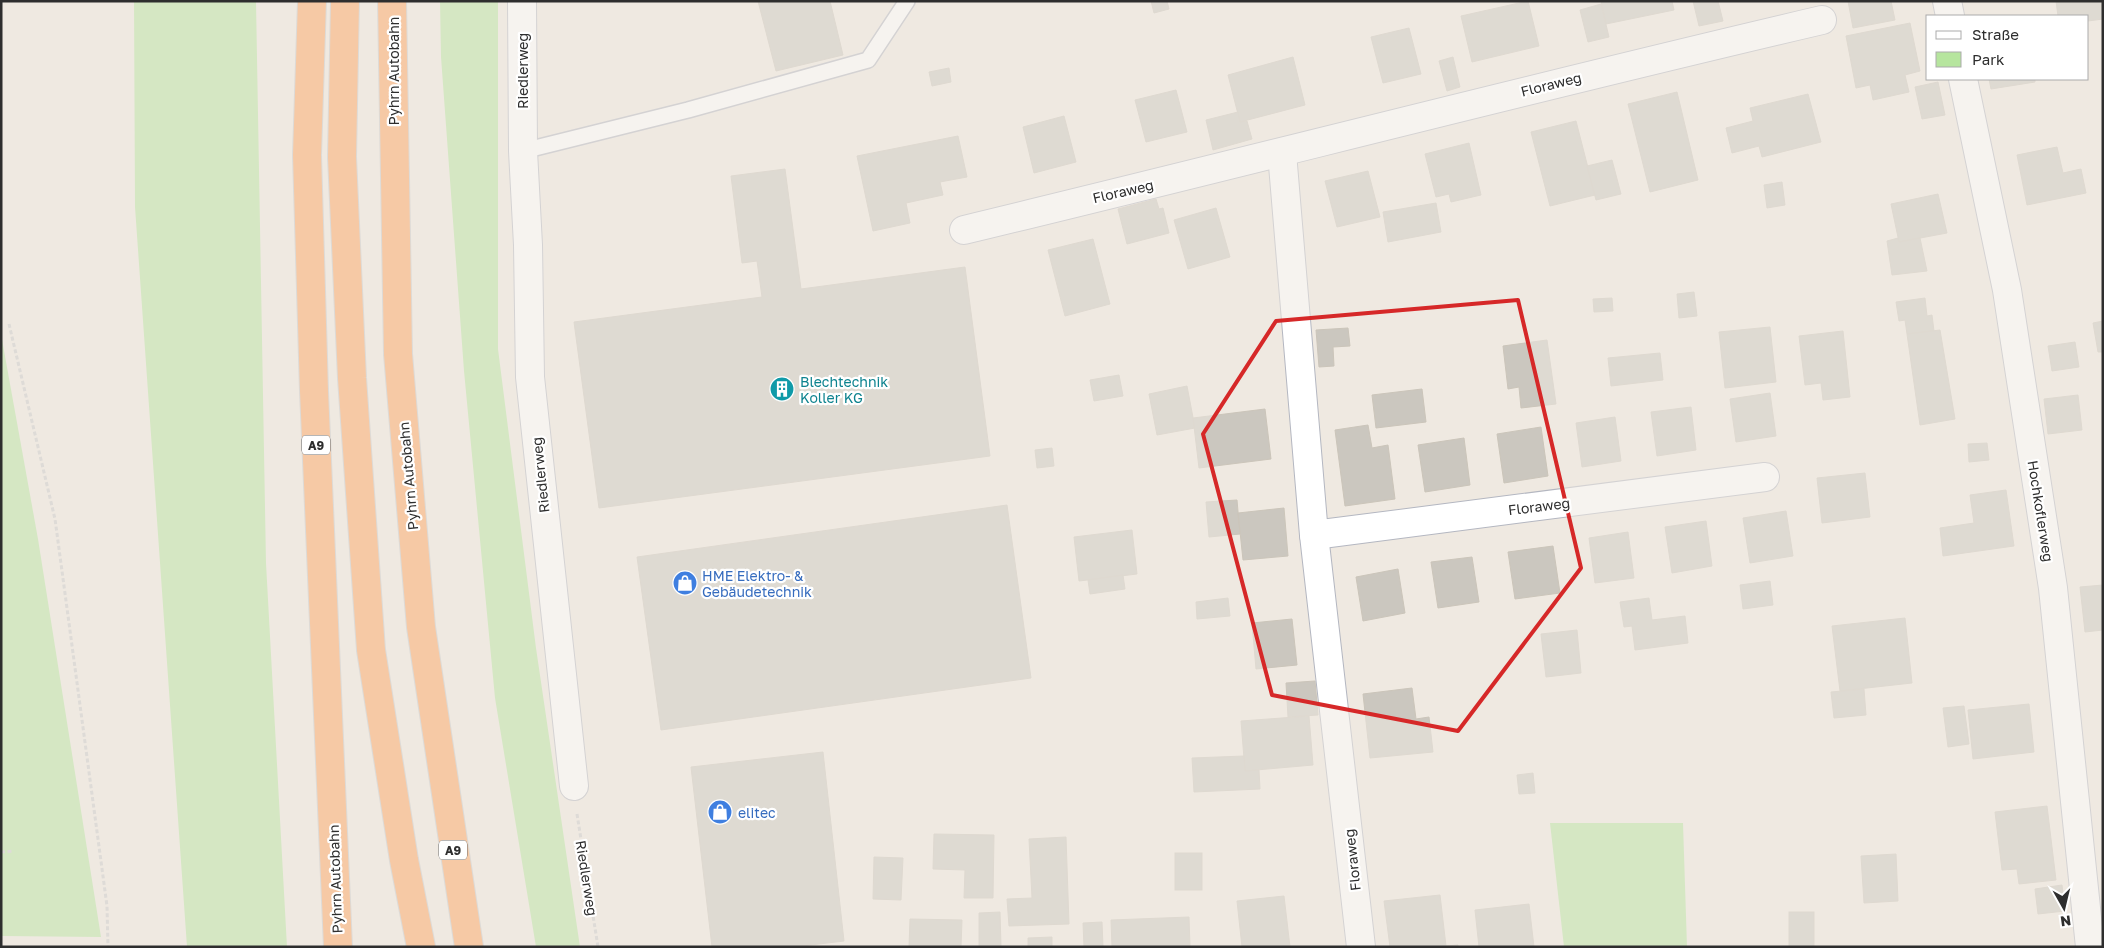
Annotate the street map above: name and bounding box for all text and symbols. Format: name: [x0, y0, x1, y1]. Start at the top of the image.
legend: [1926, 15, 2089, 80]
street label: Pyhrn Autobahn: [385, 17, 402, 125]
text: Straße: [1972, 25, 2019, 43]
street label: Riedlerweg: [514, 33, 531, 109]
text: Park: [1972, 50, 2005, 68]
street label: Floraweg: [1519, 68, 1583, 100]
street label: Floraweg: [1091, 176, 1155, 206]
place label: Blechtechnik Koller KG: [800, 373, 888, 406]
building icon: Blechtechnik Koller KG: [769, 376, 795, 402]
street label: Pyhrn Autobahn: [395, 421, 421, 531]
road number: A9: [302, 436, 330, 454]
street label: Riedlerweg: [528, 436, 552, 514]
street label: Hochkoflerweg: [2025, 459, 2057, 563]
street label: Floraweg: [1507, 494, 1571, 518]
place label: HME Elektro- & Gebäudetechnik: [702, 567, 812, 600]
shop icon: HME Elektro- & Gebäudetechnik: [672, 570, 698, 596]
shop icon: elitec: [707, 799, 733, 825]
place label: elitec: [738, 804, 776, 821]
street label: Pyhrn Autobahn: [325, 824, 345, 934]
street label: Floraweg: [1340, 828, 1364, 892]
street label: Riedlerweg: [573, 839, 601, 917]
road number: A9: [439, 840, 467, 860]
north arrow: [2039, 883, 2089, 933]
text: N: [2059, 912, 2072, 931]

